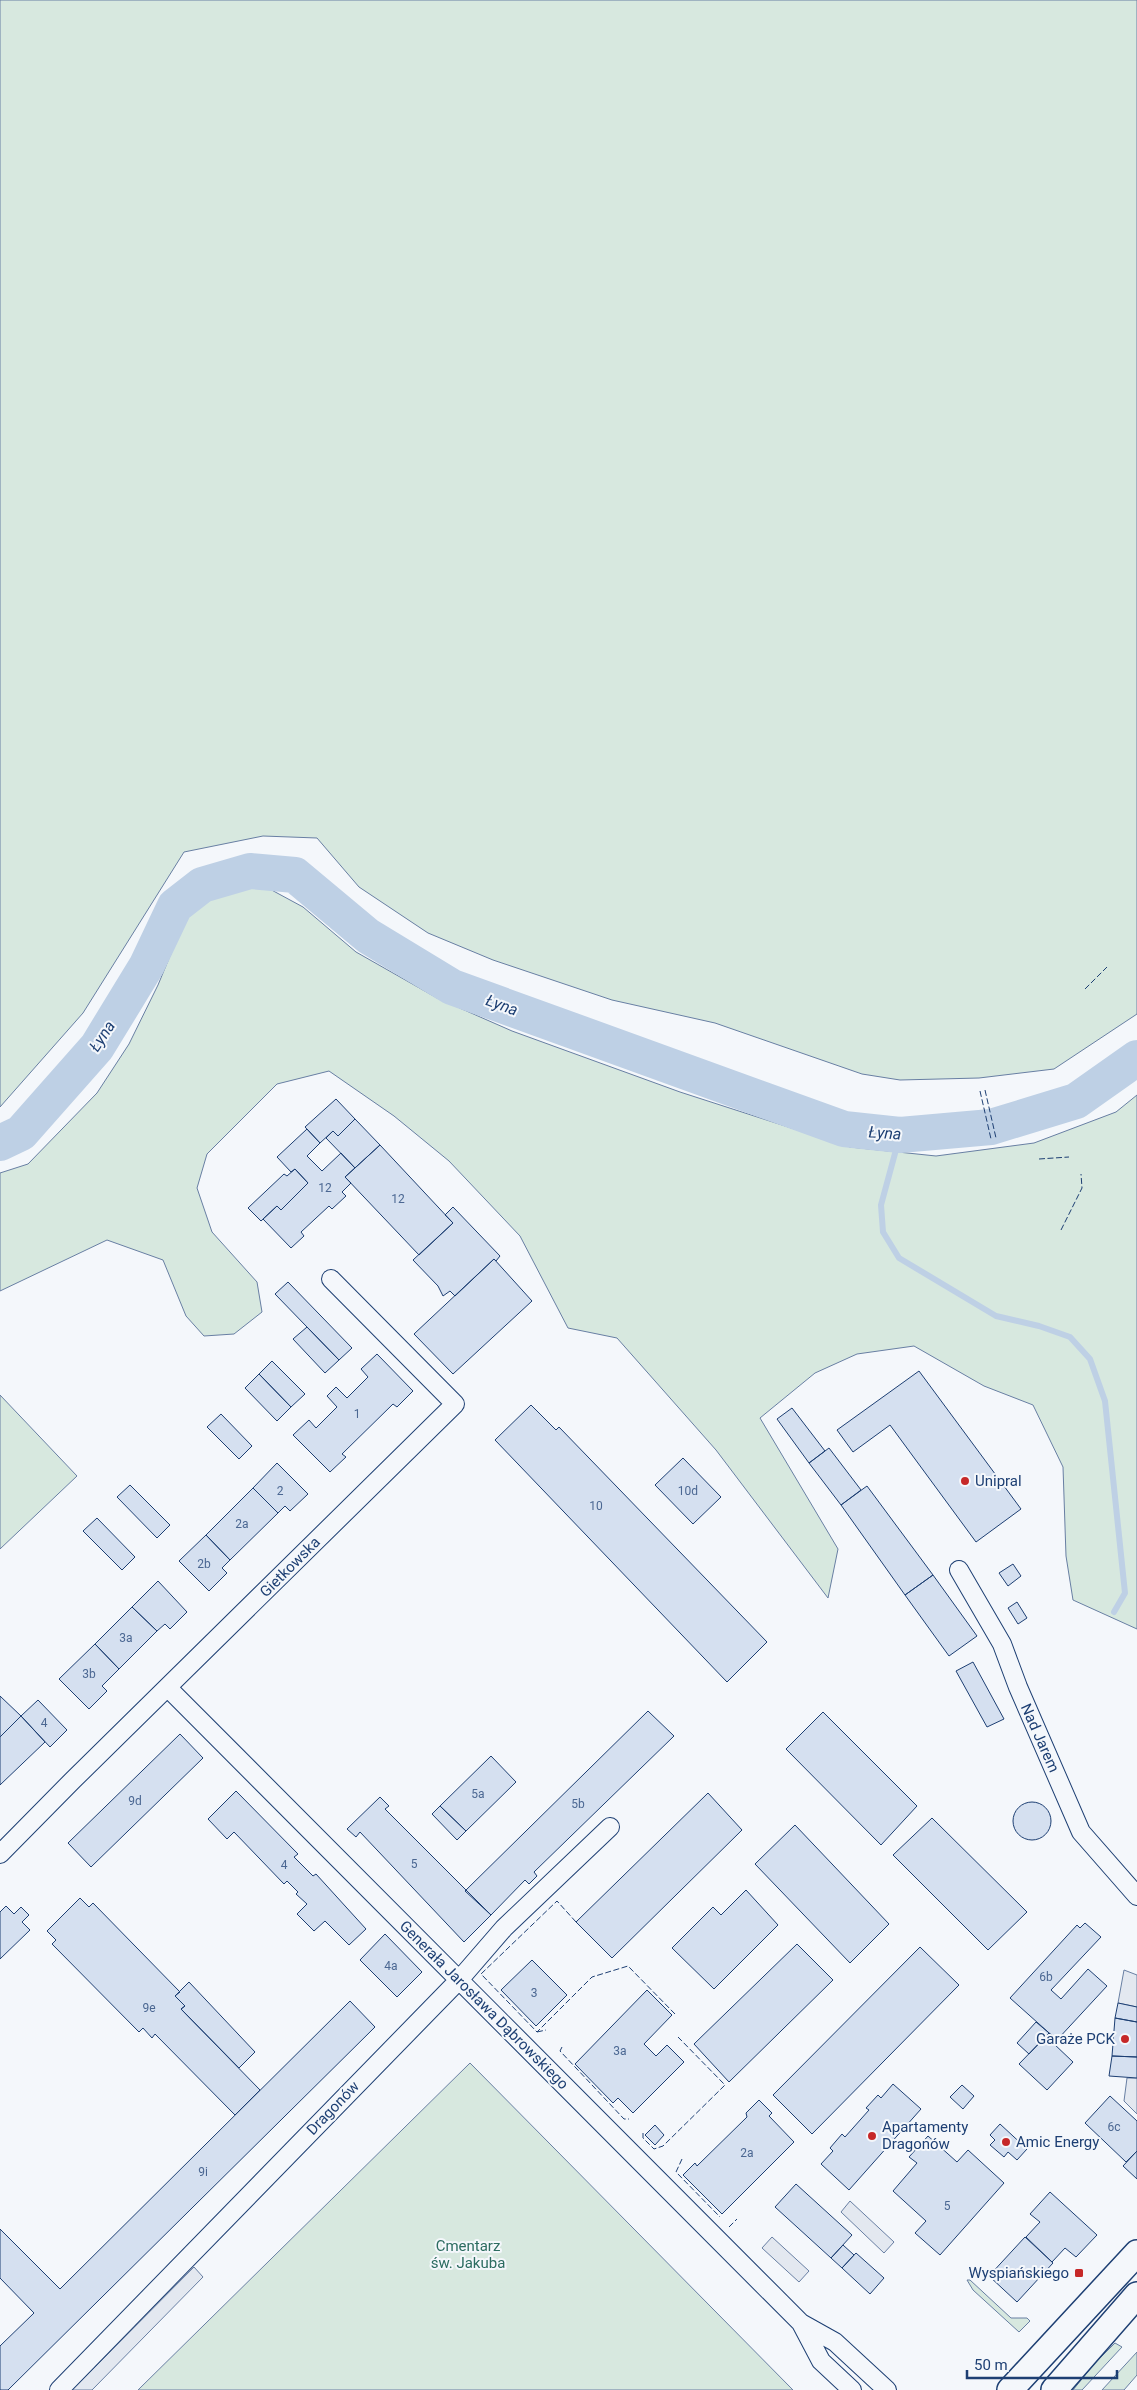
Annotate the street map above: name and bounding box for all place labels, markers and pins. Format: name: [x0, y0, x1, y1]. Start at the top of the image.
place label: Unipral: [975, 1472, 1022, 1490]
marker: Unipral: [959, 1475, 971, 1487]
place label: Garaże PCK: [1036, 2030, 1116, 2048]
marker: Garaże PCK: [1119, 2033, 1131, 2045]
place label: Apartamenty Dragonów: [882, 2118, 968, 2153]
marker: Apartamenty Dragonów: [866, 2130, 878, 2142]
place label: Amic Energy: [1016, 2133, 1099, 2151]
marker: Amic Energy: [1000, 2136, 1012, 2148]
place label: Wyspiańskiego: [968, 2264, 1069, 2282]
marker: Wyspiańskiego: [1073, 2267, 1085, 2279]

